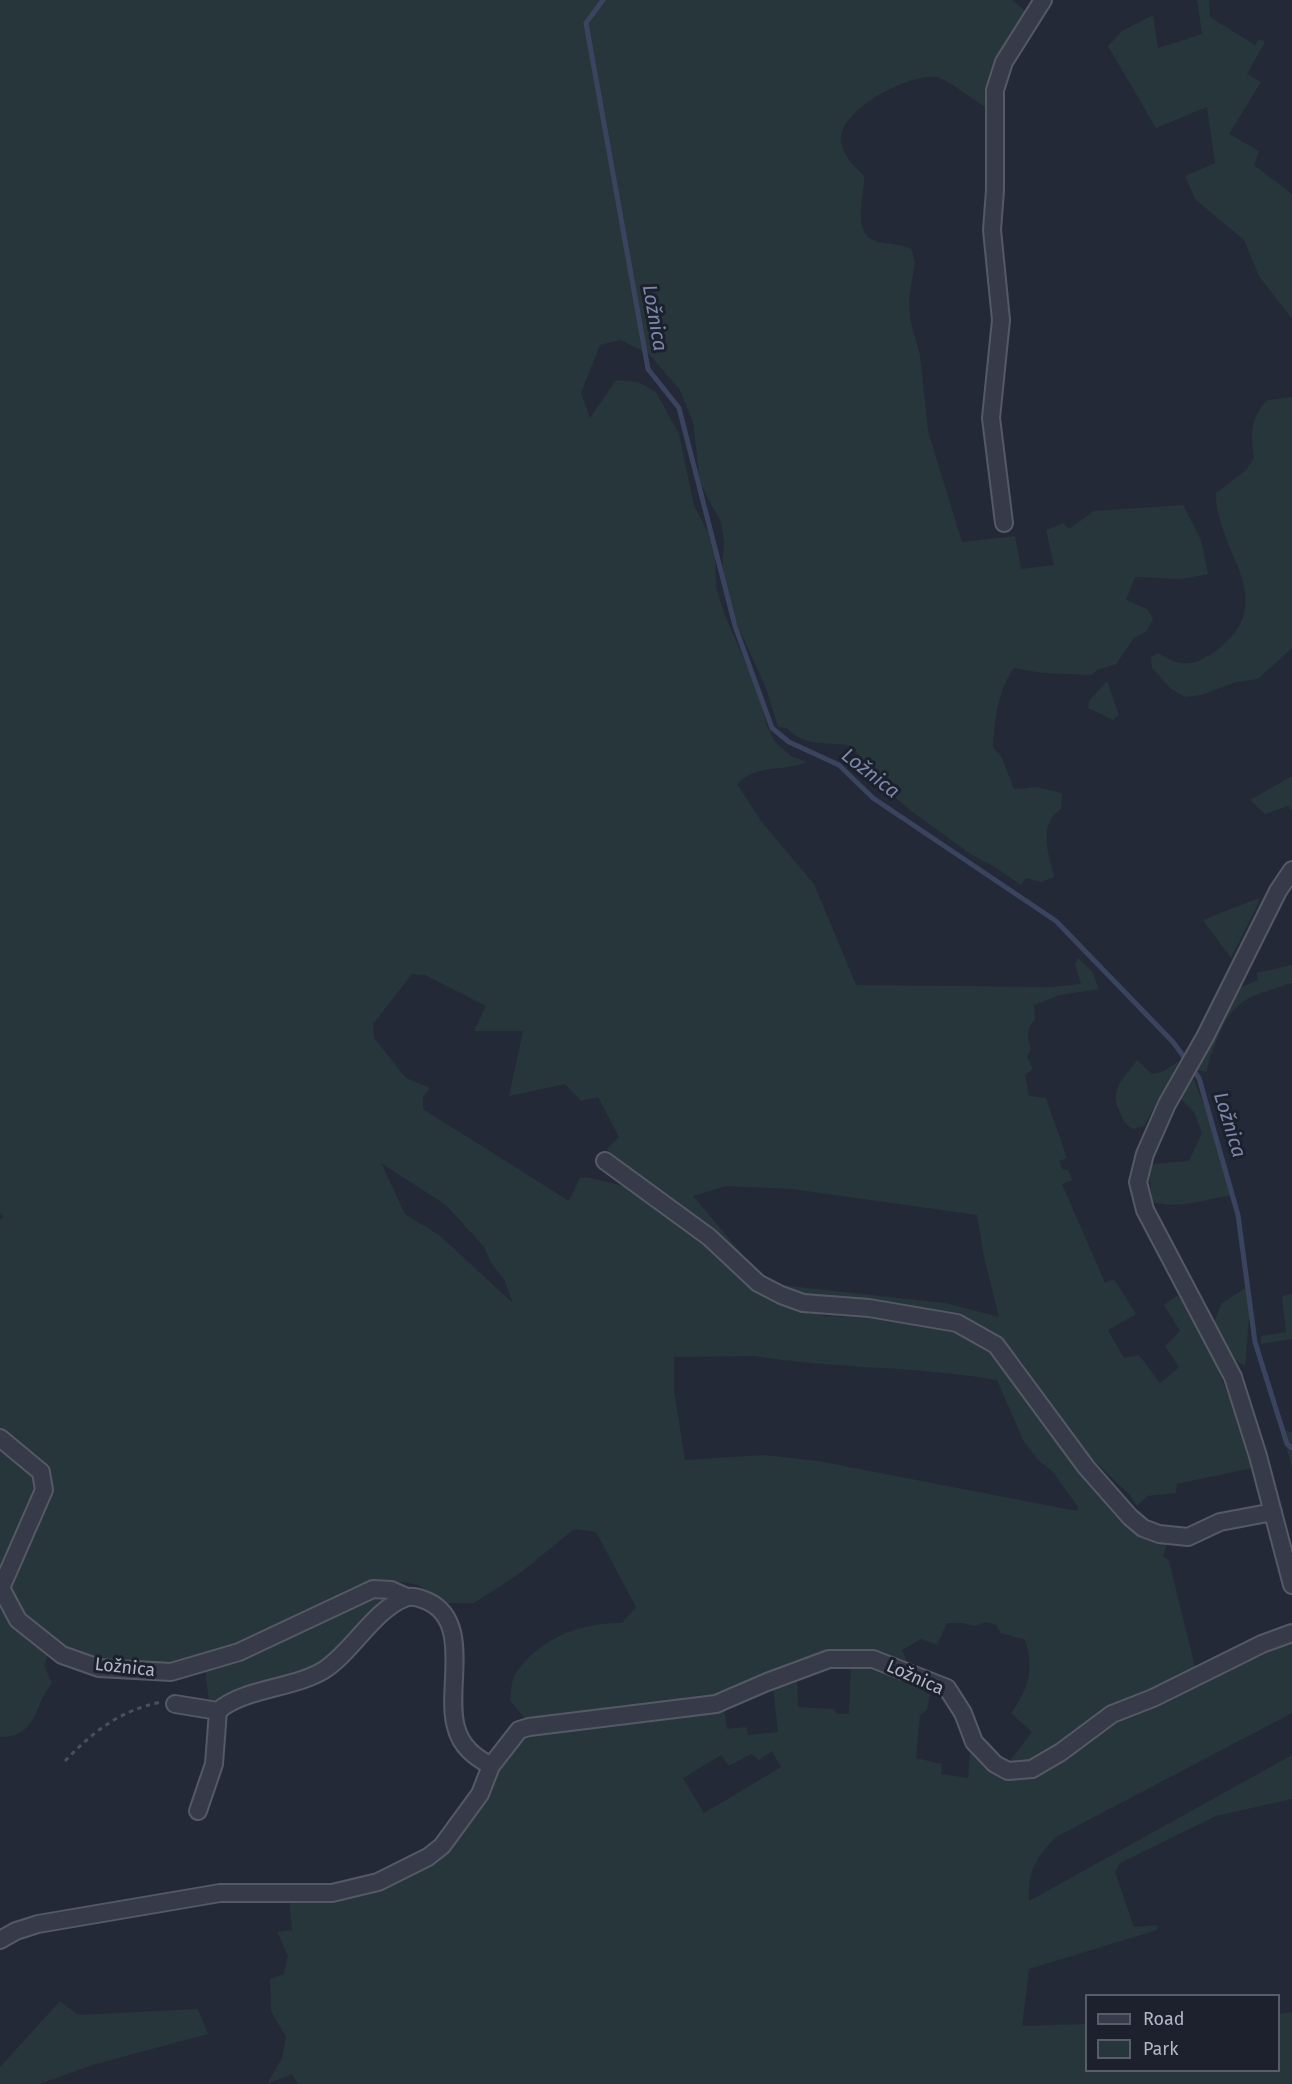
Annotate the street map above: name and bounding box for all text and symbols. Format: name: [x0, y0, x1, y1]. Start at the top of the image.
water label: Ložnica: [636, 283, 672, 353]
water label: Ložnica: [836, 744, 904, 804]
water label: Ložnica: [1208, 1089, 1250, 1161]
street label: Ložnica: [94, 1654, 156, 1682]
street label: Ložnica: [883, 1656, 947, 1700]
legend: [1085, 1994, 1280, 2072]
text: Road: [1143, 2008, 1185, 2030]
text: Park: [1143, 2038, 1178, 2060]

